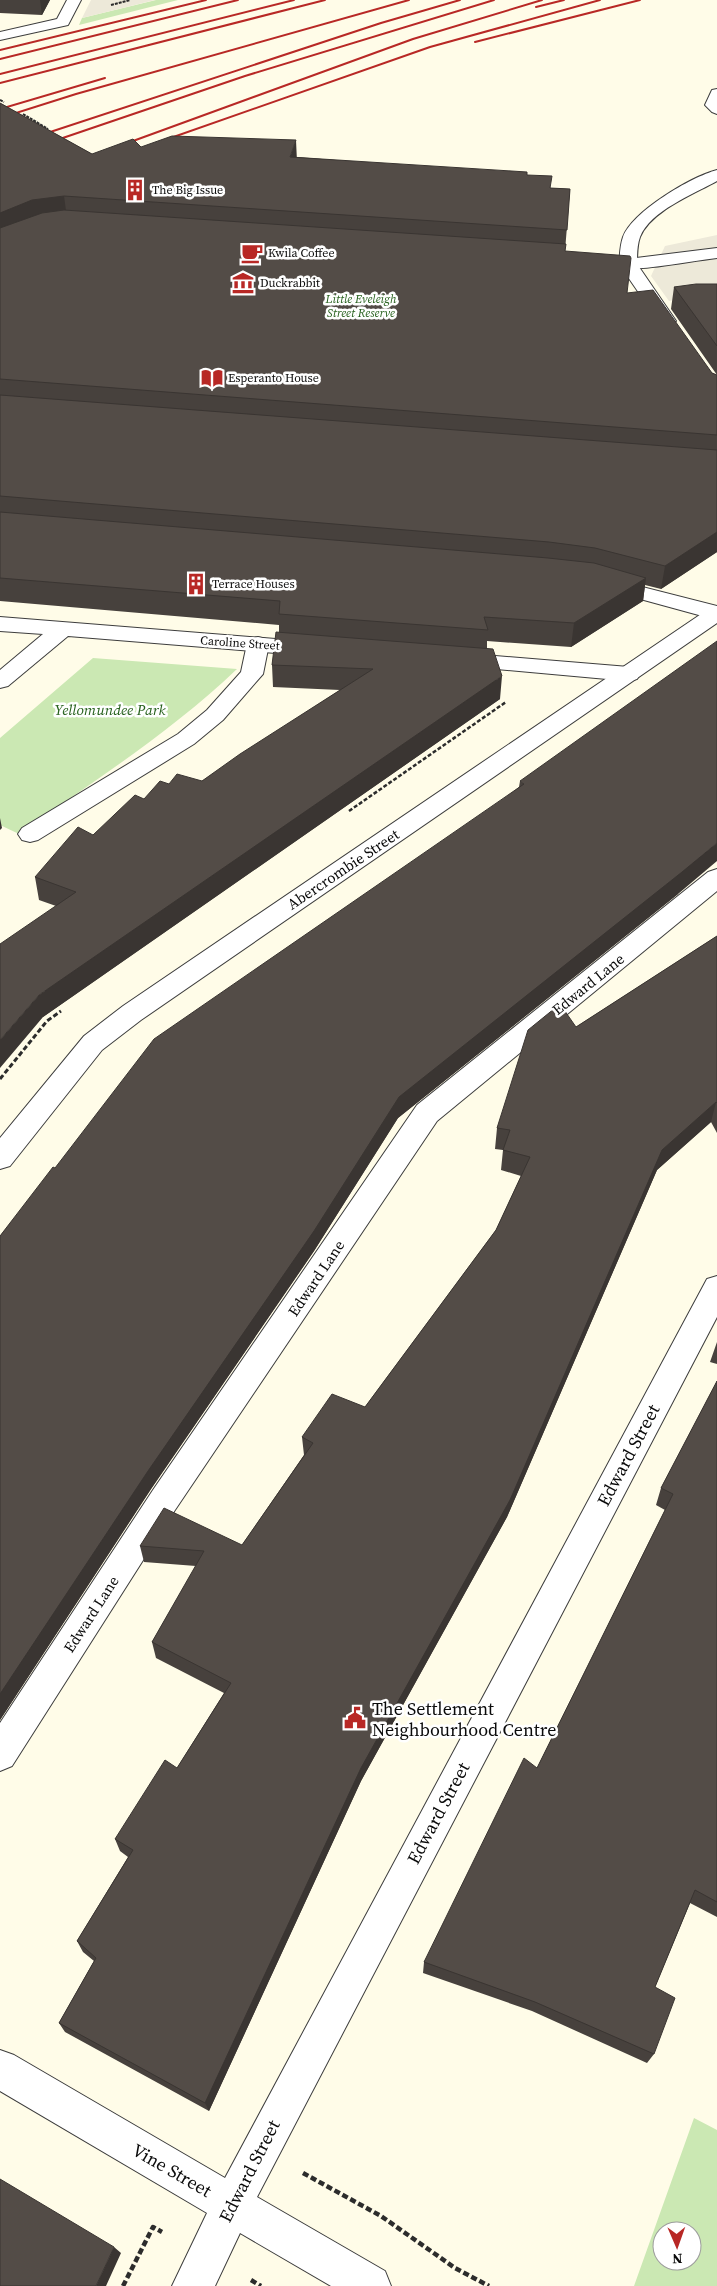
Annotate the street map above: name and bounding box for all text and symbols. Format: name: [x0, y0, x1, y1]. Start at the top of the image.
building icon: The Big Issue: [122, 177, 148, 203]
place label: The Big Issue: [152, 182, 223, 198]
cafe icon: Kwila Coffee: [239, 240, 265, 266]
place label: Kwila Coffee: [268, 245, 335, 261]
museum icon: Duckrabbit: [230, 270, 256, 296]
place label: Duckrabbit: [260, 275, 320, 291]
park label: Little Eveleigh Street Reserve: [325, 291, 397, 321]
library icon: Esperanto House: [199, 365, 225, 391]
place label: Esperanto House: [228, 370, 319, 386]
building icon: Terrace Houses: [183, 571, 209, 597]
place label: Terrace Houses: [212, 576, 295, 592]
street label: Caroline Street: [200, 632, 280, 654]
park label: Yellomundee Park: [55, 699, 166, 720]
street label: Abercrombie Street: [283, 824, 403, 914]
street label: Edward Lane: [547, 948, 629, 1020]
street label: Edward Lane: [283, 1236, 349, 1320]
street label: Edward Street: [591, 1400, 665, 1510]
street label: Edward Lane: [58, 1571, 124, 1656]
place label: The Settlement Neighbourhood Centre: [372, 1696, 556, 1742]
public building icon: The Settlement Neighbourhood Centre: [342, 1705, 368, 1731]
street label: Edward Street: [401, 1758, 475, 1868]
street label: Edward Street: [212, 2115, 286, 2226]
street label: Vine Street: [128, 2137, 216, 2203]
north arrow: [652, 2221, 702, 2271]
text: N: [672, 2249, 683, 2269]

